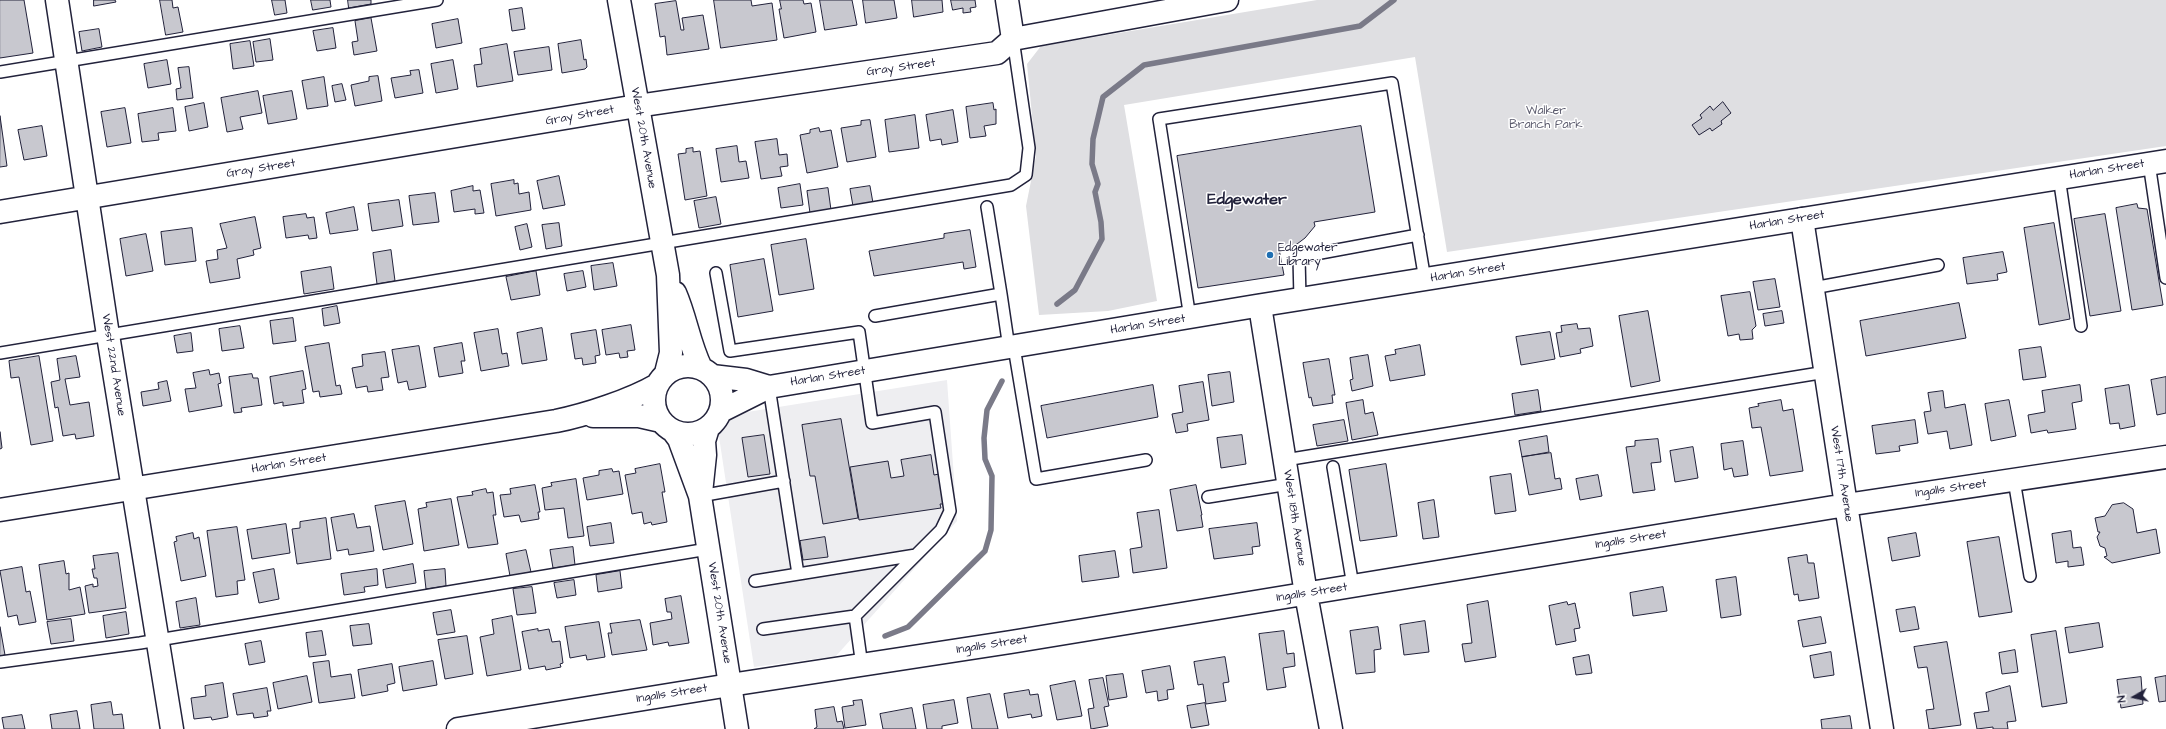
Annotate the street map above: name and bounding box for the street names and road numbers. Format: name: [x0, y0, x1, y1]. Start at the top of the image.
street label: Gray Street: [866, 56, 936, 80]
street label: West 20th Avenue: [627, 86, 659, 190]
street label: Gray Street: [545, 103, 615, 129]
street label: Gray Street: [226, 156, 296, 182]
street label: Harlan Street: [2068, 157, 2146, 183]
street label: Harlan Street: [1748, 208, 1826, 234]
street label: Harlan Street: [1429, 260, 1507, 286]
street label: Harlan Street: [1109, 312, 1187, 338]
street label: West 22nd Avenue: [98, 313, 128, 417]
street label: Harlan Street: [789, 364, 867, 390]
street label: West 17th Avenue: [1826, 425, 1856, 523]
street label: Harlan Street: [250, 451, 328, 477]
street label: West 18th Avenue: [1279, 469, 1309, 567]
street label: Ingalls Street: [1914, 477, 1988, 501]
street label: Ingalls Street: [1594, 527, 1668, 553]
street label: West 20th Avenue: [704, 561, 734, 665]
street label: Ingalls Street: [1275, 580, 1349, 606]
street label: Ingalls Street: [955, 632, 1029, 658]
street label: Ingalls Street: [635, 681, 709, 707]

